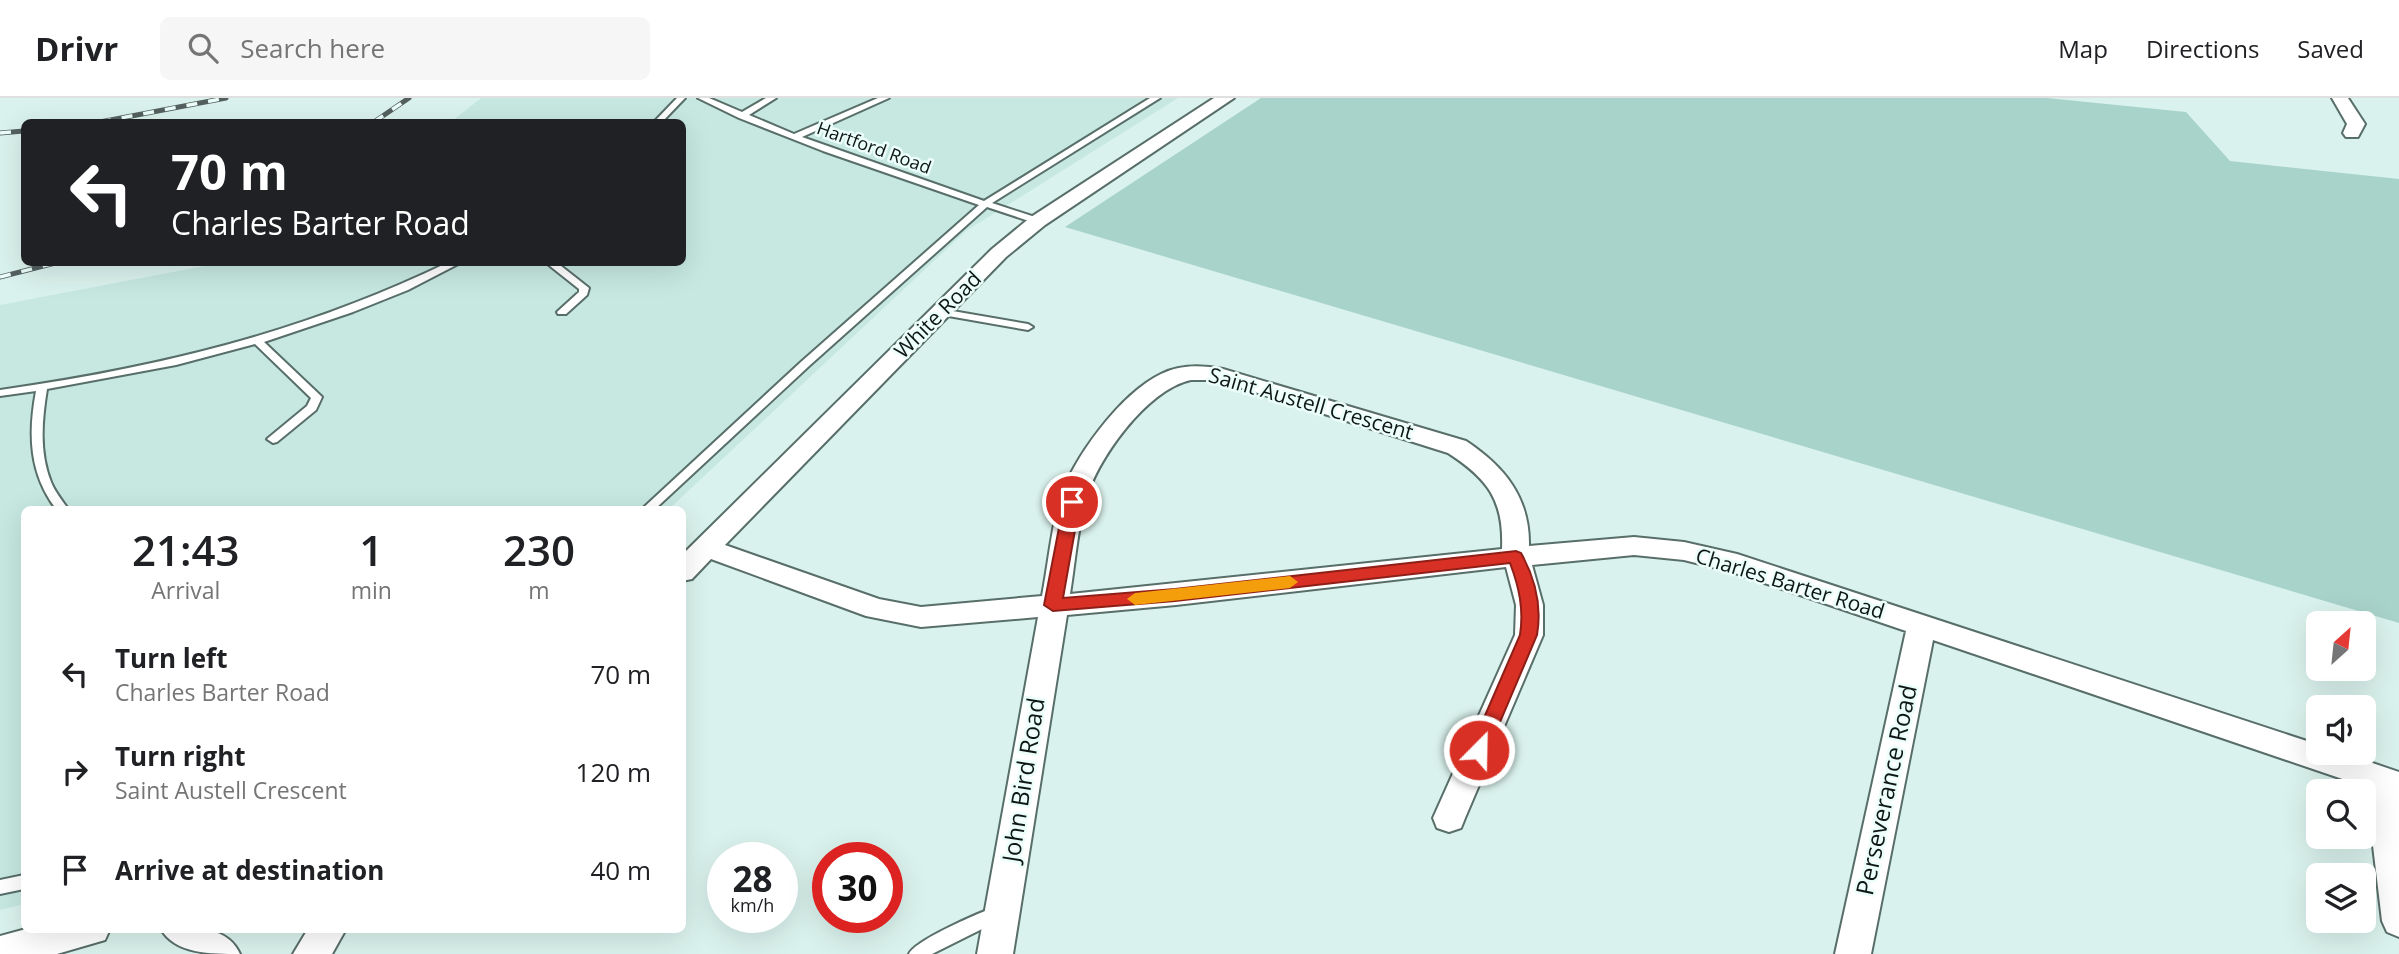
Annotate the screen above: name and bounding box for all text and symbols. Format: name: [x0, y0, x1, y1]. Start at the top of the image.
search box: [160, 17, 650, 80]
text: Drivr: [35, 26, 118, 71]
icon: search: [184, 29, 222, 67]
text: Search here: [240, 30, 385, 66]
text: Map: [2058, 32, 2108, 65]
text: Directions: [2146, 32, 2259, 65]
text: Saved: [2297, 32, 2364, 65]
street label: Hartford Road: [814, 115, 935, 179]
text: 70 m: [171, 138, 288, 204]
icon: left: [56, 147, 147, 238]
text: Charles Barter Road: [171, 201, 470, 244]
street label: White Road: [888, 265, 987, 364]
street label: Saint Austell Crescent: [1206, 360, 1417, 446]
pin: [1042, 472, 1102, 532]
icon: arrive: [1053, 483, 1091, 521]
text: 21:43: [132, 521, 240, 578]
text: 1: [359, 521, 383, 578]
text: 230: [503, 521, 575, 578]
street label: Charles Barter Road: [1692, 541, 1888, 625]
text: Arrival: [151, 574, 220, 606]
text: min: [351, 574, 392, 606]
text: m: [528, 574, 550, 606]
north arrow: [2306, 611, 2376, 681]
map controls: [2306, 611, 2376, 933]
text: Turn left: [115, 640, 227, 676]
icon: left: [56, 655, 94, 693]
text: 70 m: [590, 656, 651, 692]
text: Charles Barter Road: [115, 676, 330, 708]
street label: Perseverance Road: [1847, 681, 1924, 898]
street label: John Bird Road: [993, 695, 1052, 866]
button: sound: [2306, 695, 2376, 765]
position arrow: [1442, 713, 1516, 787]
text: Turn right: [115, 738, 246, 774]
icon: right: [56, 753, 94, 791]
text: 120 m: [576, 754, 651, 790]
text: Saint Austell Crescent: [115, 774, 347, 806]
button: search: [2306, 779, 2376, 849]
speed limit sign: 30: [812, 842, 903, 933]
icon: arrive: [56, 851, 94, 889]
text: Arrive at destination: [115, 852, 384, 888]
text: 40 m: [590, 852, 651, 888]
text: 28: [732, 855, 773, 902]
button: layers: [2306, 863, 2376, 933]
text: km/h: [731, 893, 774, 917]

